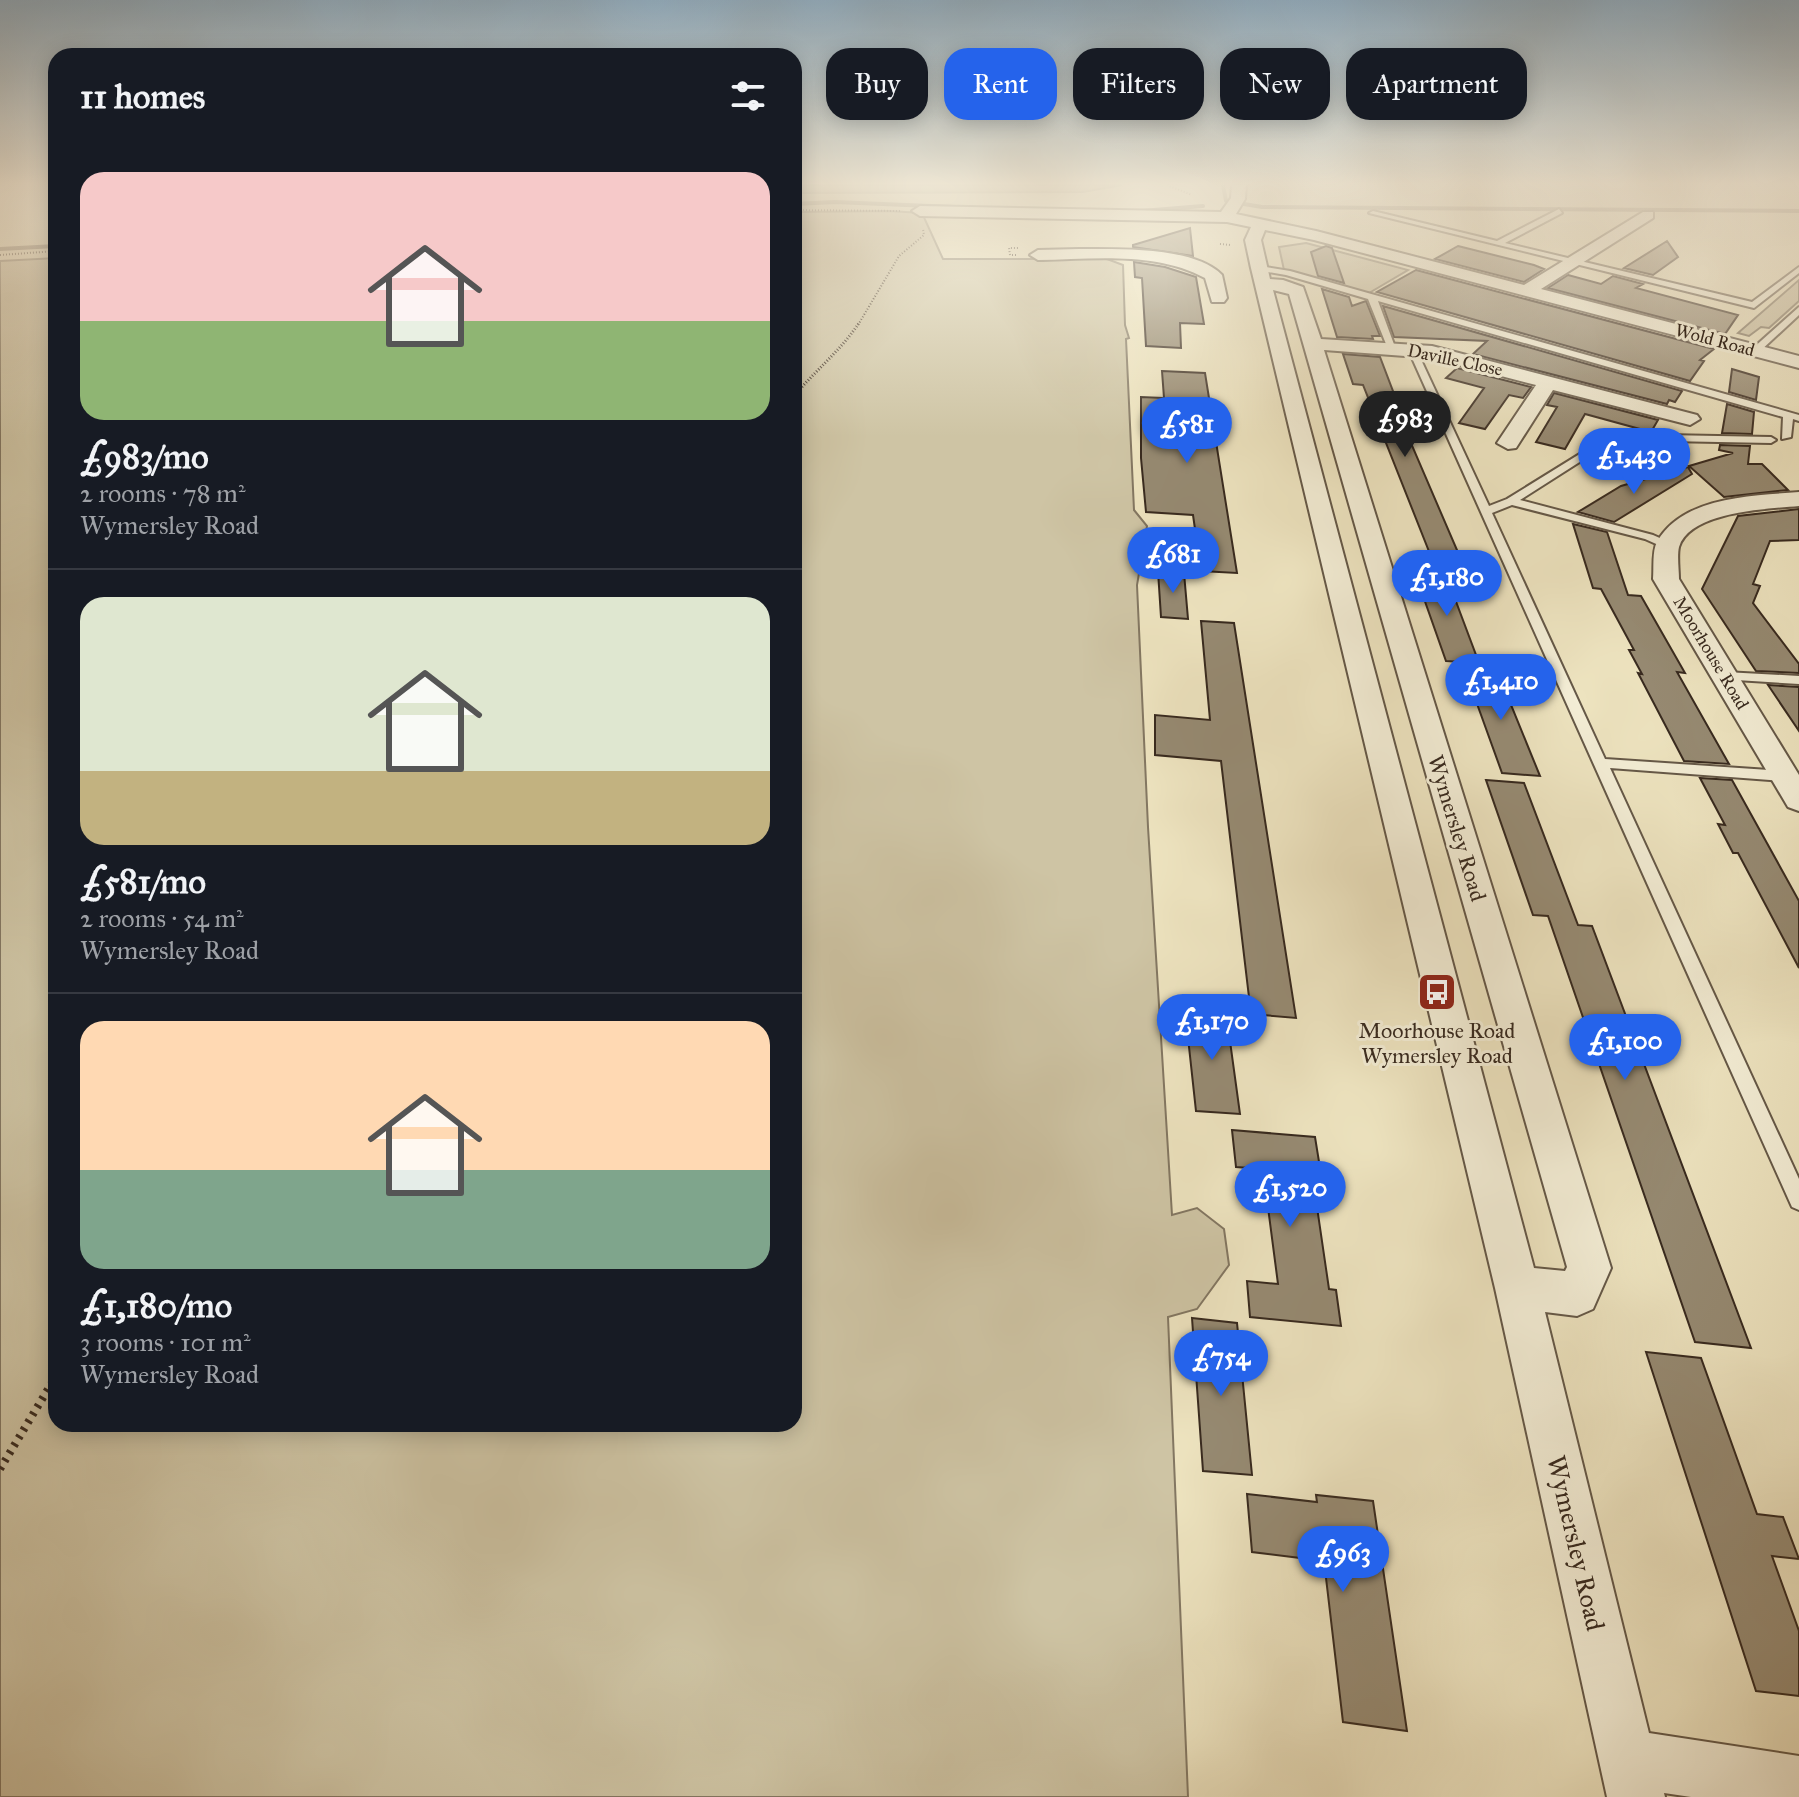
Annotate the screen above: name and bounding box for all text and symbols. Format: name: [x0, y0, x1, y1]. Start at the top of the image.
chip: Buy: [826, 48, 928, 120]
chip: Rent: [944, 48, 1057, 120]
chip: Filters: [1073, 48, 1204, 120]
chip: New: [1220, 48, 1330, 120]
chip: Apartment: [1346, 48, 1527, 120]
icon: filters: [726, 74, 770, 118]
text: 11 homes: [80, 76, 205, 117]
icon: home: [353, 224, 497, 368]
street label: Wold Road: [1673, 319, 1757, 361]
street label: Daville Close: [1405, 339, 1505, 381]
pin: £983: [1358, 391, 1452, 459]
pin: £581: [1140, 397, 1234, 465]
text: £983: [1377, 401, 1433, 433]
text: £581: [1160, 407, 1214, 439]
pin: £1,430: [1569, 428, 1699, 496]
text: £983/mo: [80, 436, 209, 477]
text: £1,430: [1596, 438, 1672, 470]
text: 2 rooms · 78 m²: [80, 477, 245, 509]
text: Wymersley Road: [80, 509, 259, 541]
pin: £681: [1126, 527, 1220, 595]
text: £681: [1145, 537, 1201, 569]
pin: £1,180: [1382, 550, 1512, 618]
text: £1,180: [1410, 560, 1484, 592]
street label: Moorhouse Road: [1669, 592, 1753, 714]
icon: home: [353, 649, 497, 793]
pin: £1,410: [1436, 654, 1566, 722]
text: £1,410: [1463, 664, 1539, 696]
street label: Wymersley Road: [1422, 752, 1492, 904]
text: £581/mo: [80, 861, 206, 902]
text: 2 rooms · 54 m²: [80, 902, 244, 934]
text: Wymersley Road: [80, 934, 259, 966]
bus stop icon: Moorhouse Road Wymersley Road: [1416, 971, 1458, 1013]
pin: £1,170: [1147, 994, 1277, 1062]
text: £1,170: [1175, 1004, 1249, 1036]
pin: £1,100: [1560, 1014, 1690, 1082]
place label: Moorhouse Road Wymersley Road: [1359, 1017, 1515, 1069]
text: £1,100: [1587, 1024, 1663, 1056]
icon: home: [353, 1073, 497, 1217]
pin: £1,520: [1225, 1161, 1355, 1229]
text: £1,520: [1253, 1171, 1327, 1203]
text: £1,180/mo: [80, 1285, 232, 1326]
text: 3 rooms · 101 m²: [80, 1326, 251, 1358]
pin: £754: [1174, 1330, 1268, 1398]
text: £754: [1192, 1340, 1250, 1372]
text: Wymersley Road: [80, 1358, 259, 1390]
street label: Wymersley Road: [1540, 1452, 1612, 1634]
pin: £963: [1296, 1526, 1390, 1594]
text: £963: [1315, 1536, 1371, 1568]

